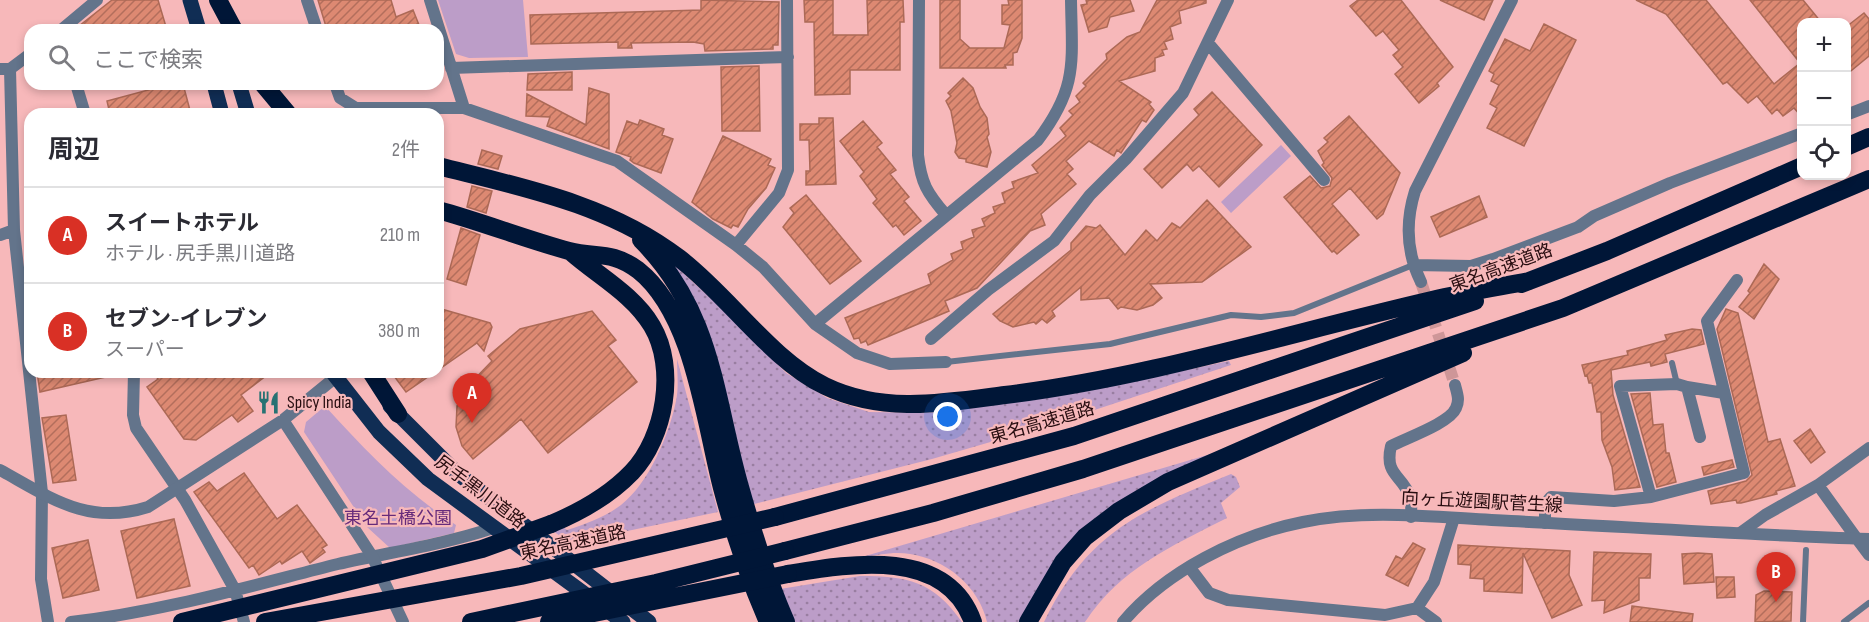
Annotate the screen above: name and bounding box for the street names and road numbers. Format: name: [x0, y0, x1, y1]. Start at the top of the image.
street label: 東名高速道路: [1447, 240, 1555, 296]
street label: 東名高速道路: [987, 398, 1097, 448]
street label: 尻手黒川道路: [431, 451, 529, 533]
street label: 向ヶ丘遊園駅菅生線: [1401, 487, 1563, 517]
street label: 東名高速道路: [518, 522, 628, 564]

